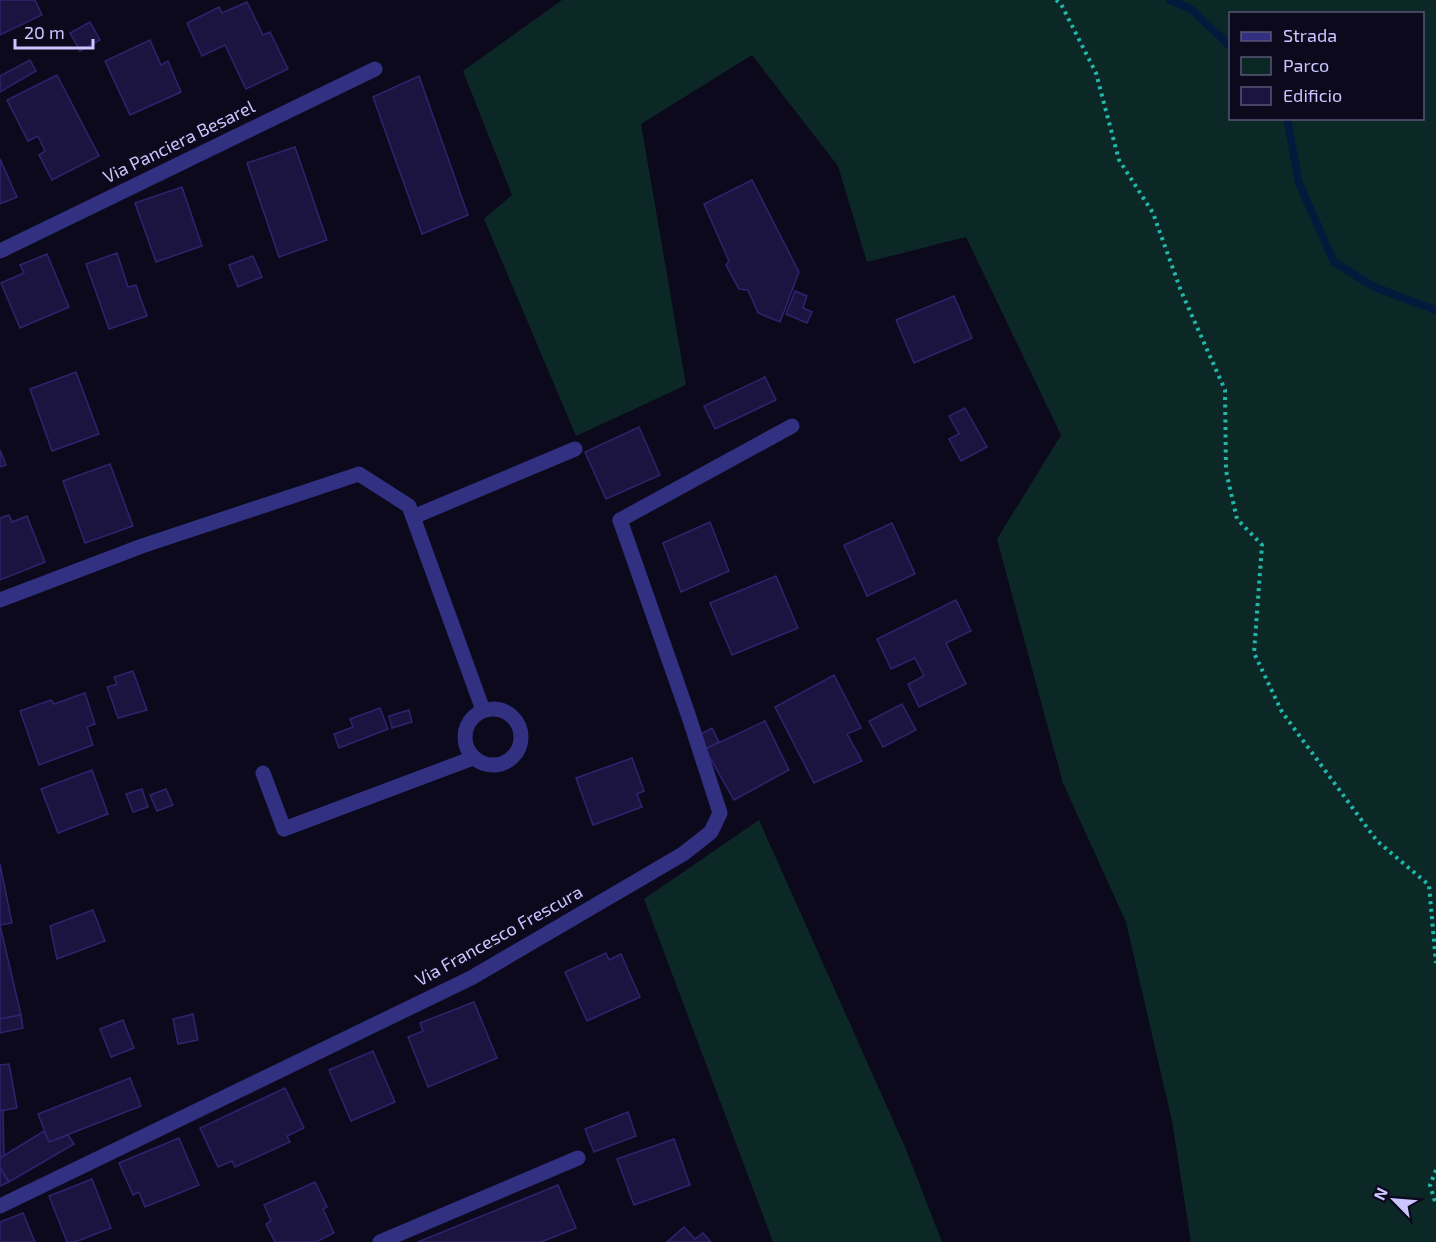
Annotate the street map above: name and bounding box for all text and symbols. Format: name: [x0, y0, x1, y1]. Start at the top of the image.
scale bar: [15, 12, 93, 50]
legend: [1229, 12, 1424, 120]
text: 20 m: [24, 21, 65, 43]
text: Strada: [1283, 24, 1337, 46]
text: Parco: [1283, 54, 1329, 76]
text: Edificio: [1283, 84, 1342, 106]
street label: Via Panciera Besarel: [99, 95, 259, 187]
street label: Via Francesco Frescura: [411, 880, 586, 990]
north arrow: [1364, 1170, 1424, 1230]
text: N: [1369, 1184, 1391, 1203]

